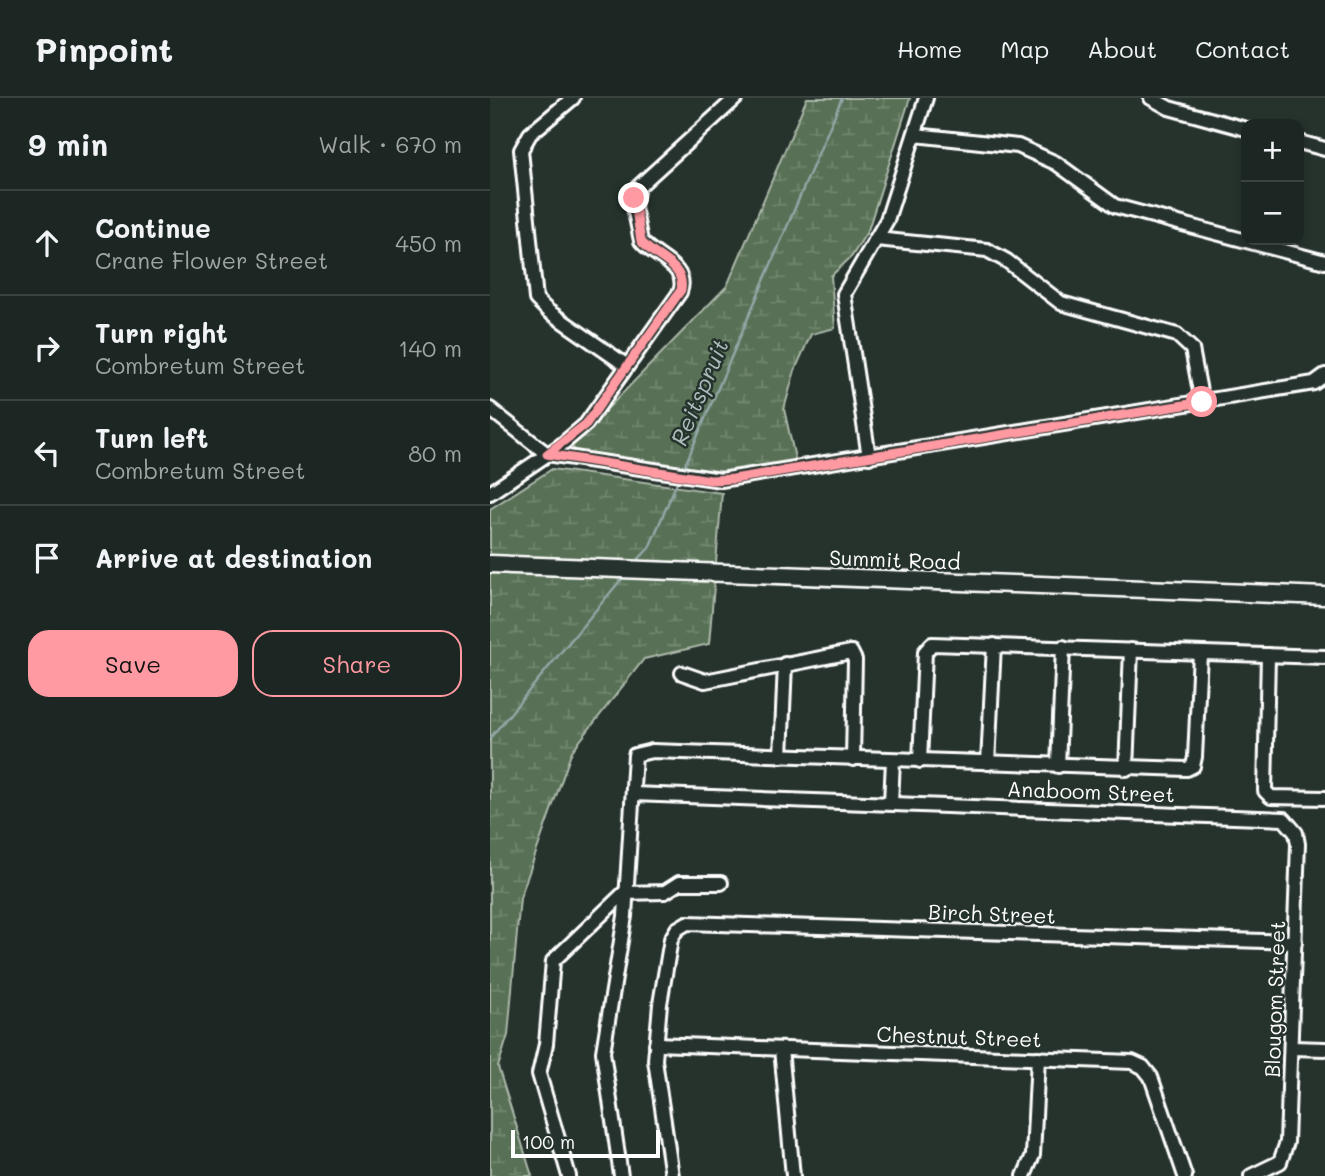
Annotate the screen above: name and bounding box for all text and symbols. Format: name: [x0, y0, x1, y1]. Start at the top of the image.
text: Pinpoint: [35, 27, 173, 70]
text: Home: [897, 33, 962, 64]
text: Map: [1000, 33, 1049, 64]
text: About: [1087, 33, 1157, 64]
text: Contact: [1195, 33, 1290, 64]
map controls: [1241, 119, 1304, 245]
button: +: [1241, 119, 1304, 182]
text: 9 min: [28, 124, 108, 164]
text: Walk · 670 m: [318, 129, 462, 159]
route end: [618, 182, 649, 213]
button: −: [1241, 182, 1304, 245]
text: Continue: [95, 211, 211, 245]
icon: ahead: [28, 224, 66, 262]
text: 450 m: [395, 228, 462, 258]
text: Crane Flower Street: [95, 245, 328, 275]
text: Turn right: [95, 316, 228, 350]
icon: right: [28, 329, 66, 367]
text: 140 m: [398, 333, 462, 363]
water label: Reitspruit: [663, 334, 735, 450]
text: Combretum Street: [95, 350, 305, 380]
route start: [1186, 386, 1217, 417]
text: Turn left: [95, 421, 208, 455]
icon: left: [28, 434, 66, 472]
text: 80 m: [408, 438, 462, 468]
text: Combretum Street: [95, 455, 305, 485]
icon: arrive: [28, 539, 66, 577]
text: Arrive at destination: [95, 541, 372, 575]
street label: Summit Road: [829, 543, 961, 575]
button: Save: [28, 630, 238, 697]
button: Share: [252, 630, 462, 697]
street label: Anaboom Street: [1007, 775, 1175, 807]
street label: Birch Street: [928, 897, 1056, 929]
street label: Blougom Street: [1258, 920, 1290, 1078]
street label: Chestnut Street: [876, 1020, 1042, 1052]
scale bar: [511, 1127, 660, 1159]
text: 100 m: [522, 1129, 575, 1154]

